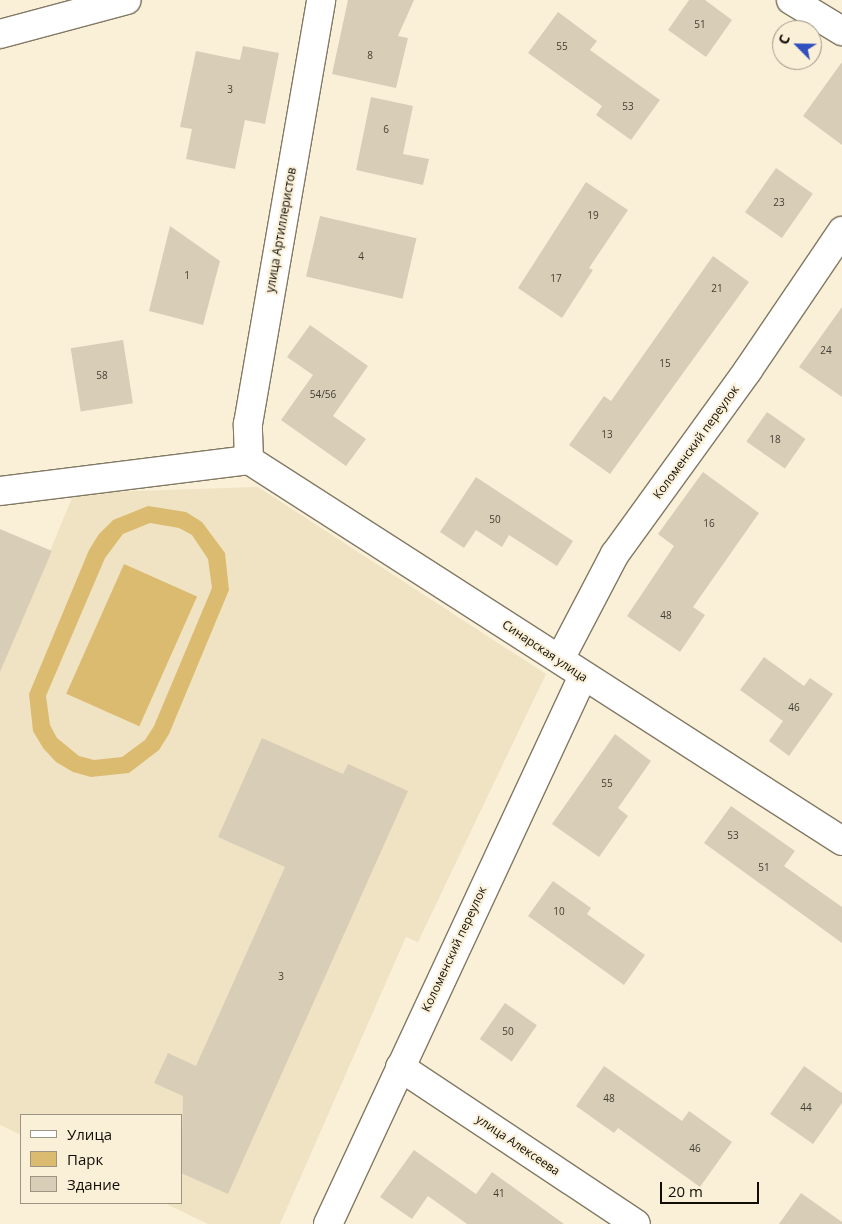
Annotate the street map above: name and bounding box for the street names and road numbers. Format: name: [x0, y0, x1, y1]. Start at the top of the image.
street label: улица Артиллеристов: [263, 166, 299, 294]
street label: Коломенский переулок: [650, 382, 742, 502]
street label: Синарская улица: [500, 617, 590, 685]
street label: Коломенский переулок: [419, 884, 489, 1014]
street label: улица Алексеева: [473, 1112, 563, 1178]

